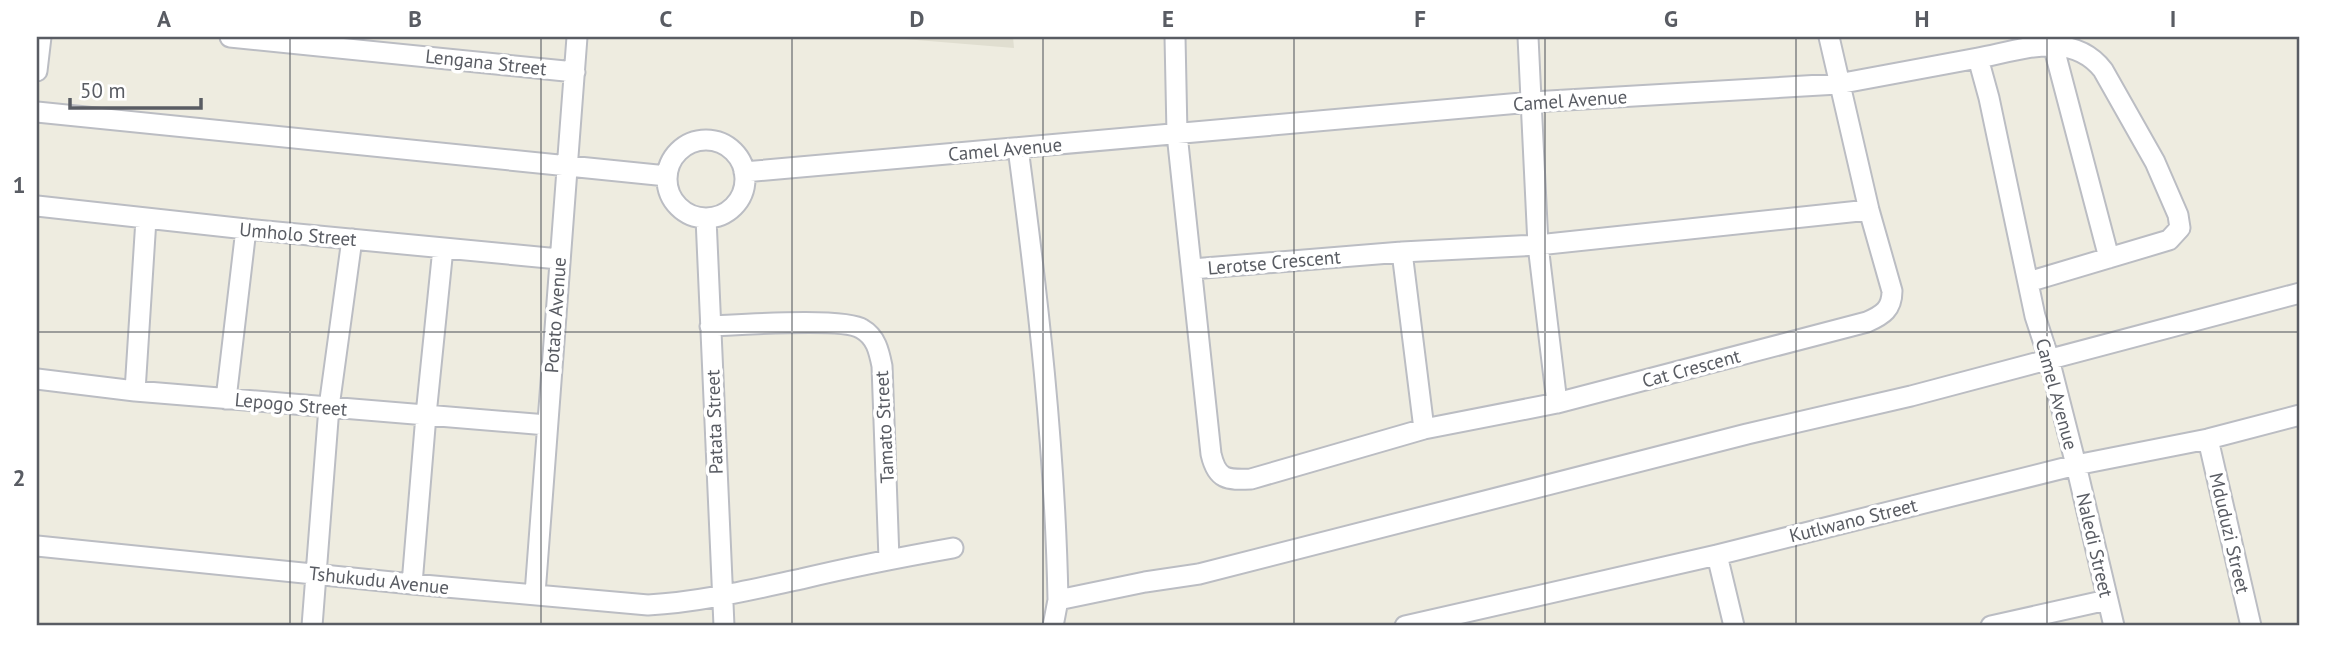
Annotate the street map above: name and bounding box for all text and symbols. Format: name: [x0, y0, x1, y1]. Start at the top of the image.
text: A: [157, 4, 171, 33]
text: B: [408, 4, 422, 33]
text: C: [660, 4, 673, 33]
text: D: [910, 4, 924, 33]
text: E: [1162, 4, 1174, 33]
text: F: [1414, 4, 1426, 33]
text: G: [1664, 4, 1678, 33]
text: H: [1915, 4, 1929, 33]
text: I: [2170, 4, 2176, 33]
street label: Lengana Street: [424, 44, 548, 80]
scale bar: [70, 66, 201, 110]
text: 50 m: [80, 77, 126, 104]
street label: Camel Avenue: [1512, 84, 1628, 116]
street label: Camel Avenue: [947, 132, 1063, 166]
text: 1: [12, 170, 26, 199]
street label: Umholo Street: [238, 217, 358, 251]
street label: Lerotse Crescent: [1206, 244, 1342, 280]
street label: Potato Avenue: [539, 256, 571, 374]
street label: Camel Avenue: [2031, 336, 2083, 452]
street label: Cat Crescent: [1639, 343, 1743, 393]
street label: Patata Street: [700, 369, 728, 475]
street label: Tamato Street: [869, 369, 899, 484]
street label: Lepogo Street: [234, 387, 349, 421]
text: 2: [12, 463, 26, 492]
street label: Mduduzi Street: [2204, 470, 2256, 596]
street label: Naledi Street: [2071, 490, 2119, 600]
street label: Kutlwano Street: [1787, 492, 1920, 547]
street label: Tshukudu Avenue: [308, 561, 450, 599]

